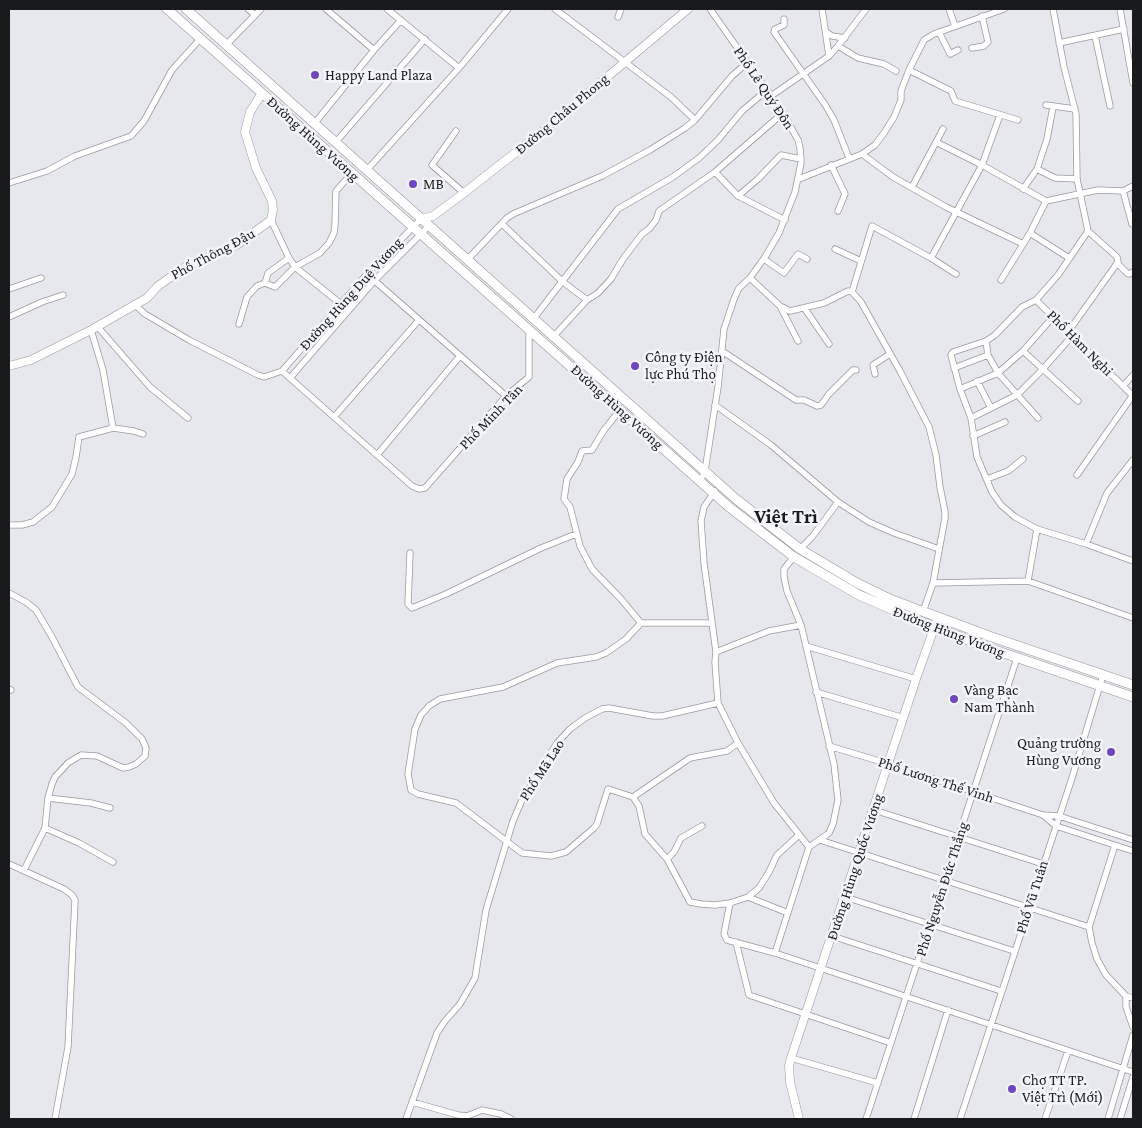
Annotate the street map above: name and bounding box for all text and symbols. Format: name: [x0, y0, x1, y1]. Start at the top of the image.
street label: Phố Lê Quý Đôn: [730, 43, 798, 133]
place label: Happy Land Plaza: [325, 66, 432, 84]
marker: Happy Land Plaza: [309, 69, 321, 81]
street label: Đường Châu Phong: [512, 70, 612, 158]
street label: Đường Hùng Vương: [263, 93, 363, 185]
place label: MB: [423, 175, 444, 193]
marker: MB: [407, 178, 419, 190]
street label: Phố Thông Đậu: [168, 224, 258, 284]
street label: Đường Hùng Duệ Vương: [296, 234, 406, 354]
street label: Phố Hàm Nghi: [1043, 306, 1117, 380]
place label: Công ty Điện lực Phú Thọ: [645, 348, 722, 383]
marker: Công ty Điện lực Phú Thọ: [629, 360, 641, 372]
street label: Đường Hùng Vương: [567, 361, 667, 453]
street label: Phố Minh Tân: [455, 381, 527, 453]
district label: Việt Trì: [754, 505, 818, 529]
street label: Đường Hùng Vương: [890, 602, 1008, 662]
place label: Vàng Bạc Nam Thành: [964, 681, 1035, 716]
marker: Vàng Bạc Nam Thành: [948, 693, 960, 705]
place label: Quảng trường Hùng Vương: [1017, 734, 1101, 769]
street label: Phố Mã Lao: [515, 736, 569, 804]
marker: Quảng trường Hùng Vương: [1105, 746, 1117, 758]
street label: Phố Lương Thế Vinh: [876, 753, 996, 807]
street label: Đường Hùng Quốc Vương: [823, 791, 887, 943]
street label: Phố Nguyễn Đức Thắng: [912, 819, 972, 959]
street label: Phố Vũ Tuân: [1012, 858, 1052, 936]
place label: Chợ TT TP. Việt Trì (Mới): [1022, 1071, 1103, 1106]
marker: Chợ TT TP. Việt Trì (Mới): [1006, 1083, 1018, 1095]

